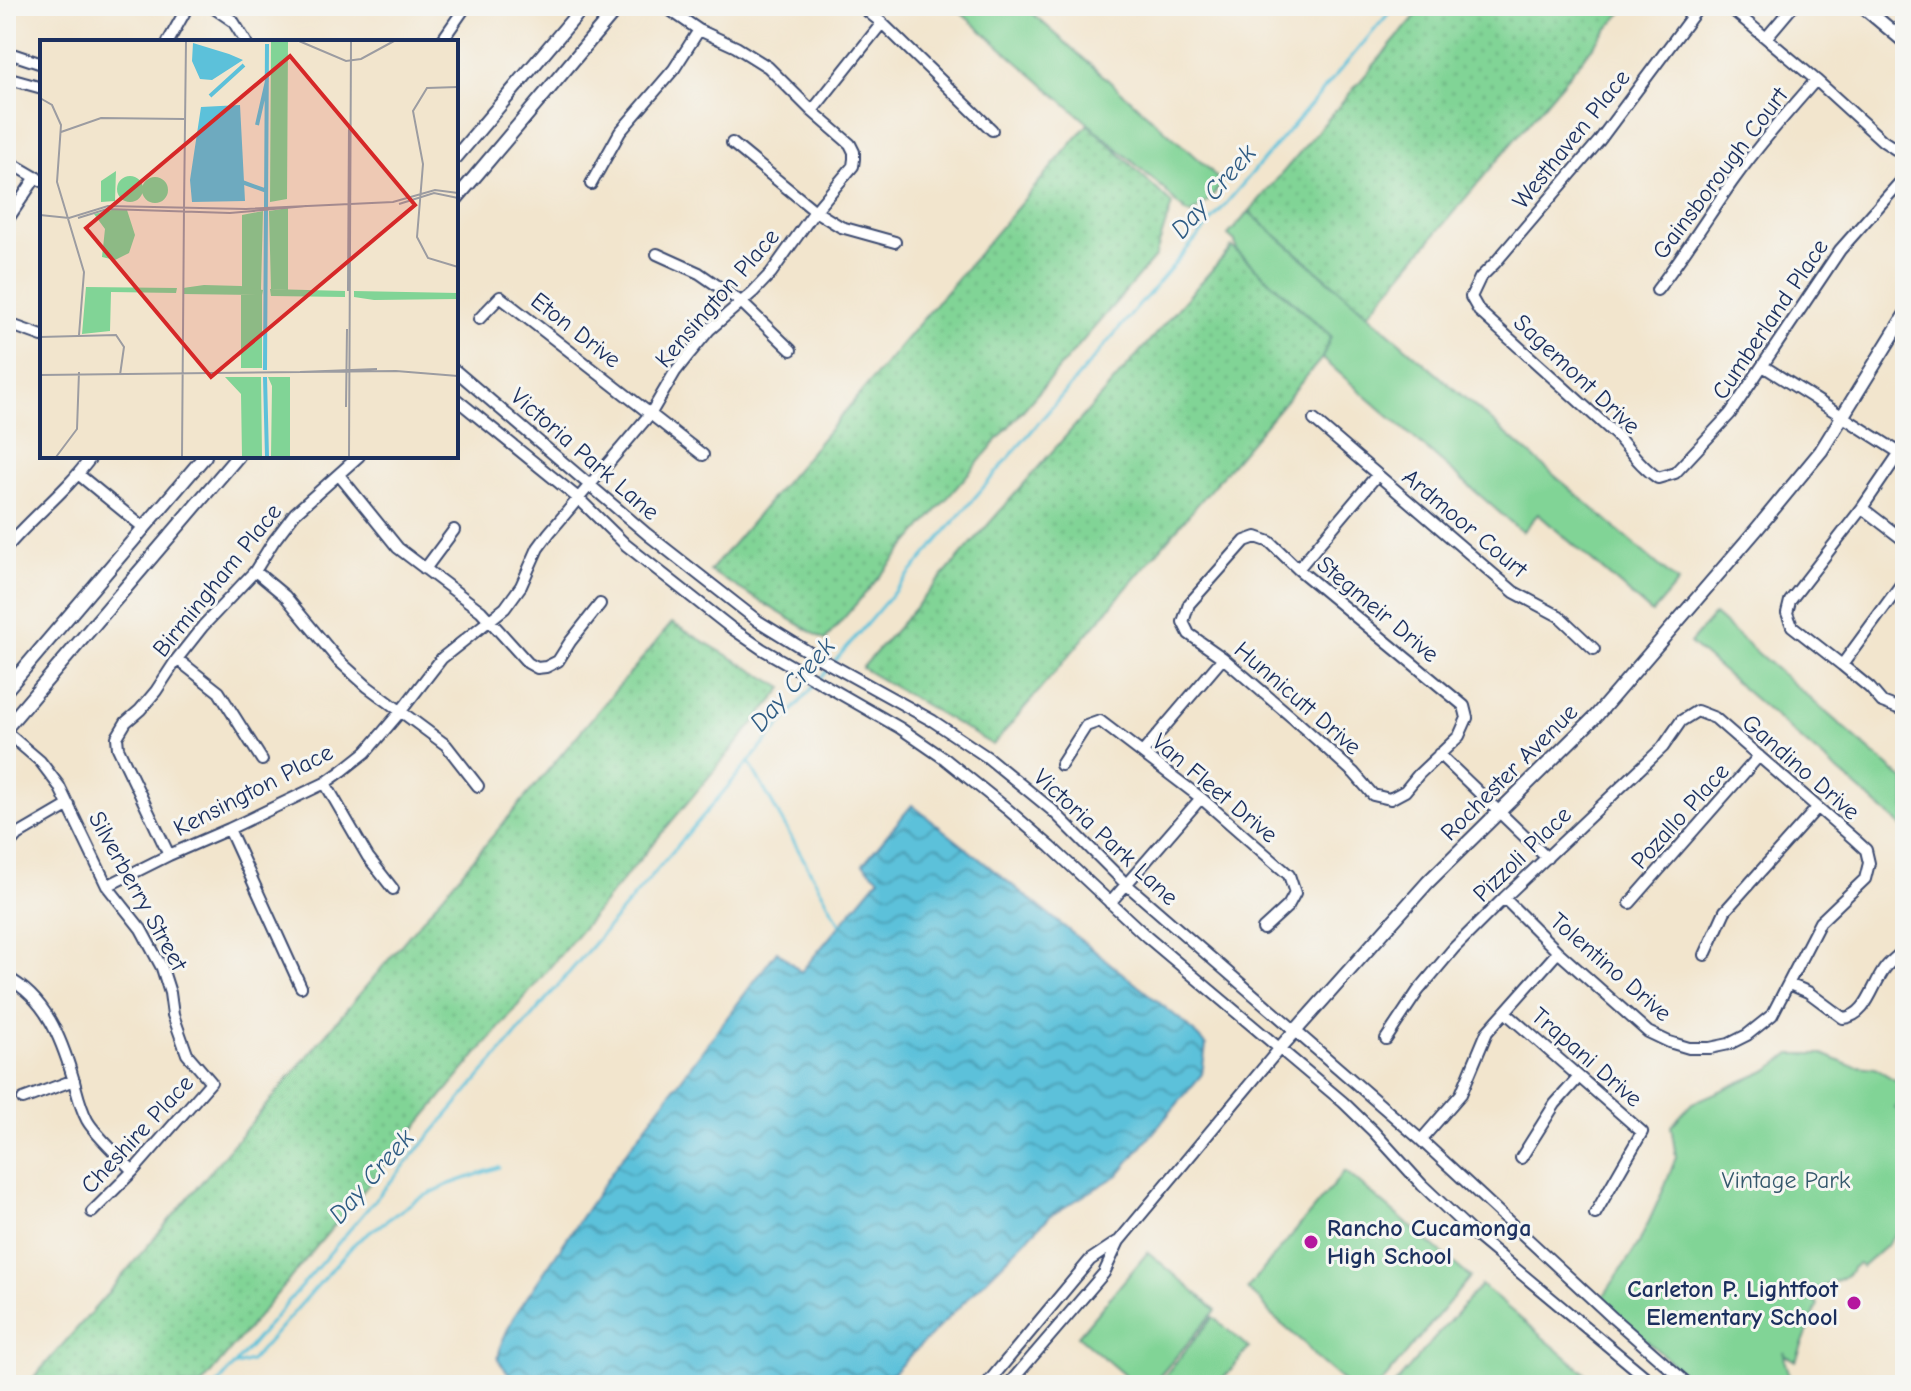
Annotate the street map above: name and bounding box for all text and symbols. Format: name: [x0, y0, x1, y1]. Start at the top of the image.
inset map: [40, 40, 458, 458]
street label: Westhaven Place: [1506, 64, 1636, 214]
street label: Gainsborough Court: [1646, 81, 1794, 264]
water label: Day Creek: [1165, 138, 1263, 245]
street label: Kensington Place: [649, 223, 785, 373]
street label: Cumberland Place: [1706, 233, 1834, 405]
street label: Eton Drive: [526, 286, 626, 374]
street label: Sagemont Drive: [1508, 308, 1646, 440]
street label: Victoria Park Lane: [505, 382, 665, 526]
street label: Ardmoor Court: [1397, 463, 1534, 584]
street label: Birmingham Place: [147, 498, 287, 662]
street label: Stegmeir Drive: [1311, 550, 1445, 668]
water label: Day Creek: [744, 631, 842, 738]
street label: Hunnicutt Drive: [1229, 635, 1367, 761]
street label: Rochester Avenue: [1435, 698, 1583, 846]
street label: Gandino Drive: [1736, 708, 1866, 826]
street label: Van Fleet Drive: [1147, 728, 1283, 848]
street label: Kensington Place: [169, 738, 337, 842]
street label: Pozallo Place: [1625, 757, 1735, 875]
street label: Victoria Park Lane: [1028, 763, 1184, 911]
street label: Pizzoli Place: [1467, 800, 1577, 908]
street label: Silverberry Street: [83, 806, 194, 977]
street label: Tolentino Drive: [1545, 907, 1677, 1027]
street label: Trapani Drive: [1526, 1001, 1648, 1113]
street label: Cheshire Place: [75, 1069, 199, 1199]
water label: Day Creek: [323, 1123, 421, 1230]
park label: Vintage Park: [1722, 1166, 1851, 1194]
place label: Rancho Cucamonga High School: [1327, 1214, 1531, 1270]
marker: Rancho Cucamonga High School: [1302, 1233, 1320, 1251]
place label: Carleton P. Lightfoot Elementary School: [1627, 1275, 1839, 1331]
marker: Carleton P. Lightfoot Elementary School: [1845, 1294, 1863, 1312]

